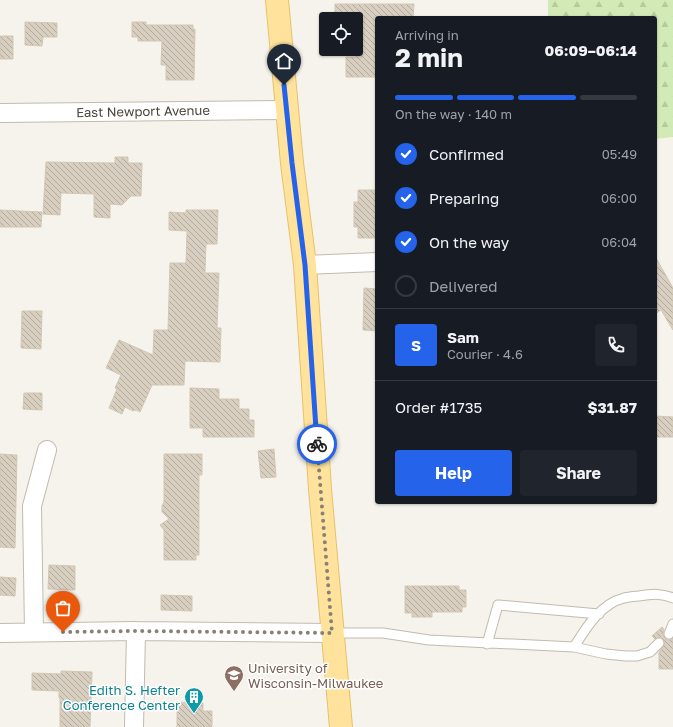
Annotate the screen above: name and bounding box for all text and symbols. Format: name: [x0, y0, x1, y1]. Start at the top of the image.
map controls: [319, 12, 363, 56]
button: locate: [319, 12, 363, 56]
text: Arriving in: [395, 27, 459, 43]
text: 06:09–06:14: [545, 41, 637, 59]
text: 2 min: [395, 42, 463, 73]
pin: [267, 44, 301, 85]
icon: home: [273, 50, 295, 72]
street label: East Newport Avenue: [76, 102, 210, 120]
text: On the way · 140 m: [395, 106, 512, 122]
icon: check: [395, 143, 417, 165]
text: Confirmed: [429, 145, 504, 163]
text: 05:49: [602, 146, 637, 162]
icon: check: [395, 187, 417, 209]
text: Preparing: [429, 189, 499, 207]
text: 06:00: [601, 190, 637, 206]
icon: check: [395, 231, 417, 253]
text: On the way: [429, 233, 509, 251]
text: 06:04: [601, 234, 637, 250]
text: Delivered: [429, 277, 497, 295]
button: phone: [595, 324, 637, 366]
text: Sam: [447, 328, 479, 346]
text: S: [411, 336, 421, 354]
text: Courier · 4.6: [447, 346, 523, 362]
text: Order #1735: [395, 398, 482, 416]
text: $31.87: [587, 398, 637, 416]
courier: [297, 424, 337, 464]
icon: bike: [306, 433, 328, 455]
button: Help: [395, 450, 512, 496]
button: Share: [520, 450, 637, 496]
pin: [46, 591, 80, 632]
icon: bag: [52, 597, 74, 619]
place label: University of Wisconsin-Milwaukee: [248, 660, 383, 691]
school or university icon: University of Wisconsin-Milwaukee: [223, 664, 245, 692]
place label: Edith S. Hefter Conference Center: [63, 682, 180, 713]
building icon: Edith S. Hefter Conference Center: [183, 686, 205, 714]

